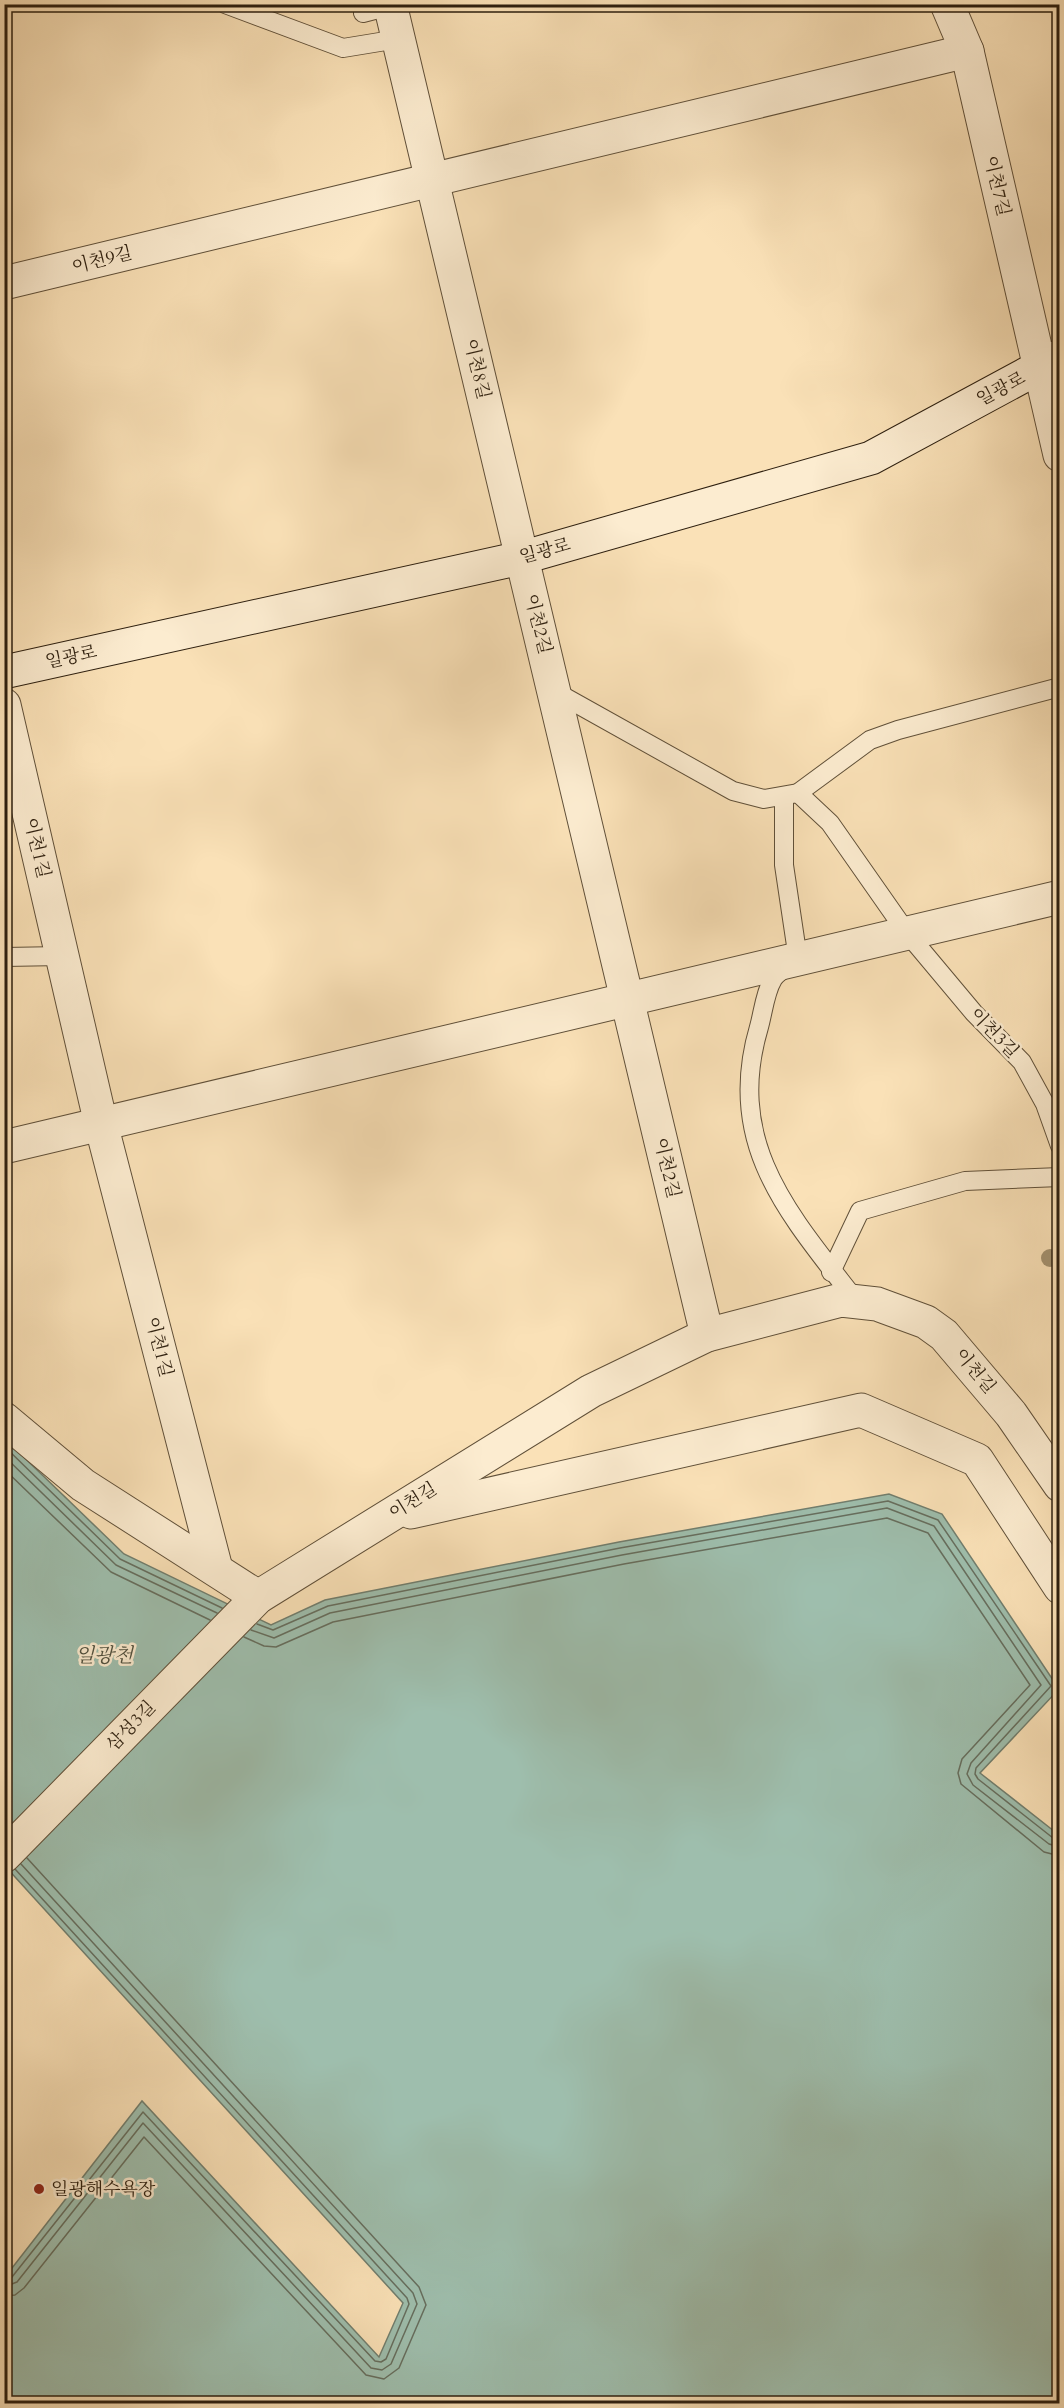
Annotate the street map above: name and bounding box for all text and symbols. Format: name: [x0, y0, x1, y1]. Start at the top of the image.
street label: 이천7길: [978, 153, 1016, 219]
street label: 이천9길: [69, 240, 135, 280]
street label: 이천8길: [458, 336, 496, 402]
street label: 일광로: [972, 366, 1030, 412]
street label: 일광로: [517, 532, 573, 570]
street label: 이천2길: [518, 591, 558, 657]
street label: 일광로: [43, 639, 99, 675]
street label: 이천1길: [18, 815, 56, 881]
street label: 이천3길: [964, 1002, 1024, 1064]
street label: 이천2길: [648, 1135, 686, 1201]
street label: 이천1길: [139, 1314, 179, 1380]
street label: 이천길: [949, 1343, 1001, 1399]
street label: 이천길: [384, 1477, 442, 1525]
water label: 일광천: [75, 1642, 135, 1669]
street label: 삼성3길: [101, 1695, 161, 1757]
place label: 일광해수욕장: [51, 2177, 156, 2202]
marker: 일광해수욕장: [32, 2182, 46, 2196]

